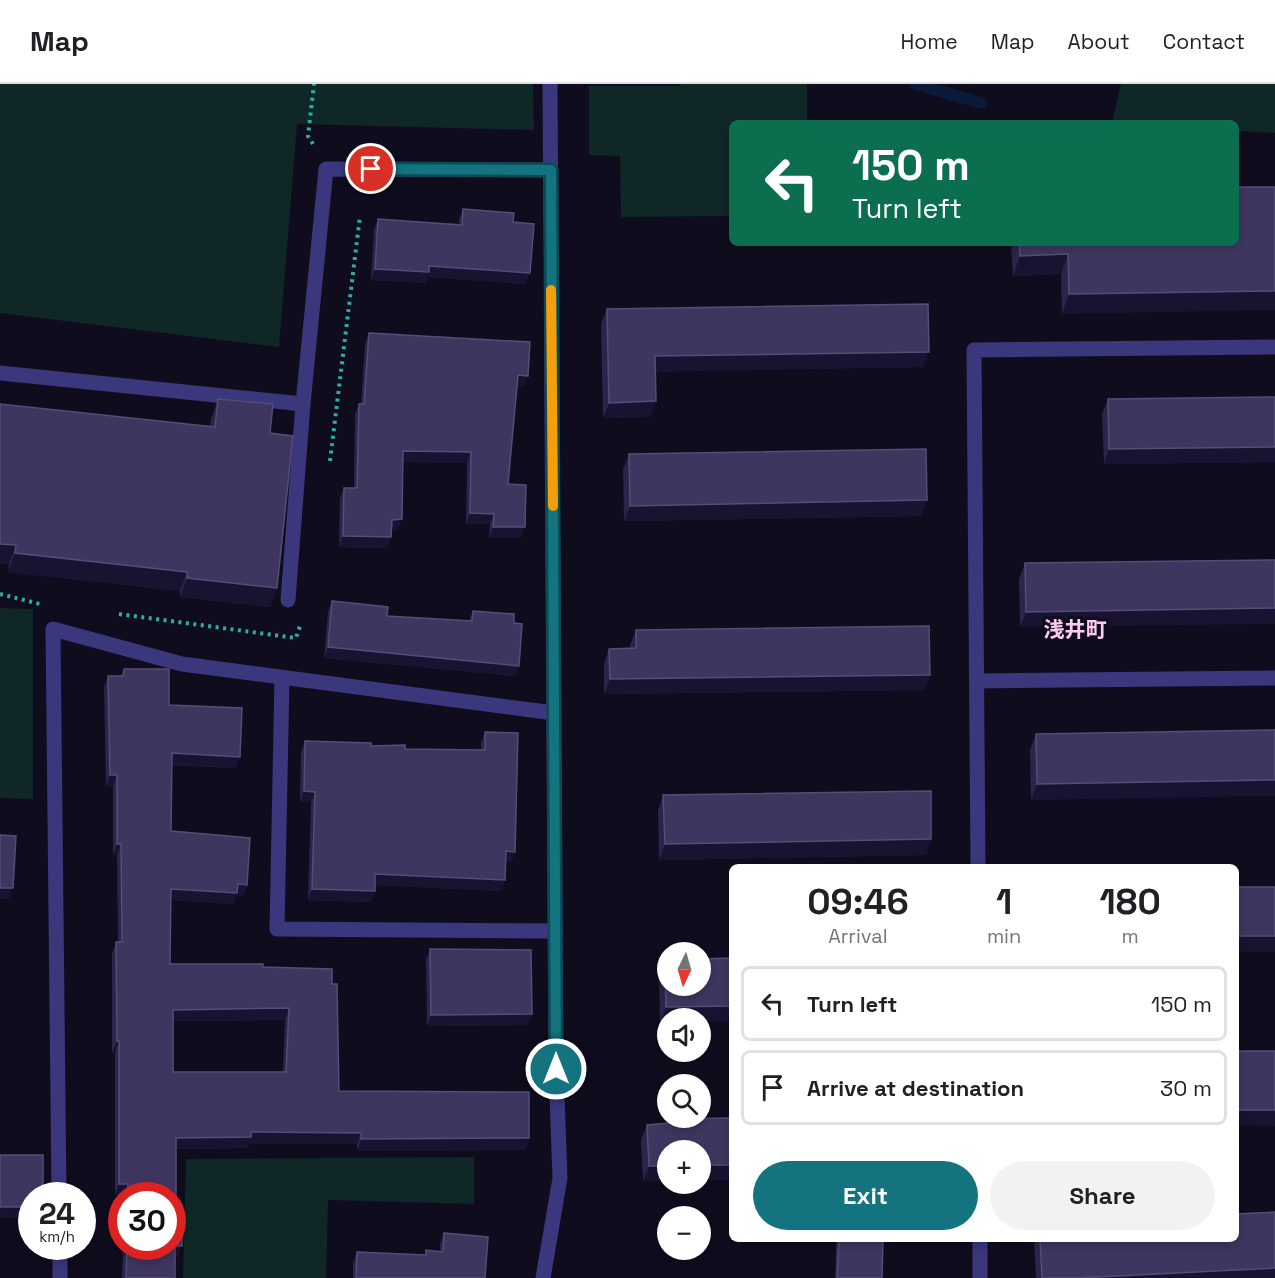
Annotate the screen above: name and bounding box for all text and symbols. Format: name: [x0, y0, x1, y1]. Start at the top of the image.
text: Map: [30, 23, 89, 59]
text: Home: [900, 28, 958, 55]
text: Map: [991, 28, 1035, 55]
text: About: [1068, 28, 1130, 55]
text: Contact: [1163, 28, 1245, 55]
text: 150 m: [852, 139, 970, 192]
pin: [345, 143, 396, 194]
icon: left: [753, 144, 831, 222]
icon: arrive: [354, 152, 387, 185]
text: Turn left: [852, 191, 962, 226]
district label: 浅井町: [1044, 616, 1107, 643]
text: 09:46: [807, 879, 909, 925]
text: 1: [996, 879, 1012, 925]
text: 180: [1100, 879, 1161, 925]
text: Arrival: [828, 923, 888, 949]
text: min: [987, 923, 1021, 949]
text: m: [1122, 923, 1139, 949]
north arrow: [657, 942, 711, 996]
map controls: [657, 942, 711, 1260]
icon: left: [756, 987, 789, 1020]
text: Turn left: [807, 990, 897, 1018]
text: 150 m: [1151, 990, 1212, 1018]
button: sound: [657, 1008, 711, 1062]
position arrow: [524, 1037, 588, 1101]
icon: arrive: [756, 1071, 789, 1104]
button: search: [657, 1074, 711, 1128]
text: Arrive at destination: [807, 1074, 1024, 1102]
text: 30 m: [1160, 1074, 1212, 1102]
button: +: [657, 1140, 711, 1194]
button: Exit: [753, 1161, 978, 1230]
button: Share: [990, 1161, 1215, 1230]
speed limit sign: 30: [108, 1182, 186, 1260]
text: 24: [39, 1194, 75, 1233]
button: −: [657, 1206, 711, 1260]
text: km/h: [39, 1227, 75, 1246]

